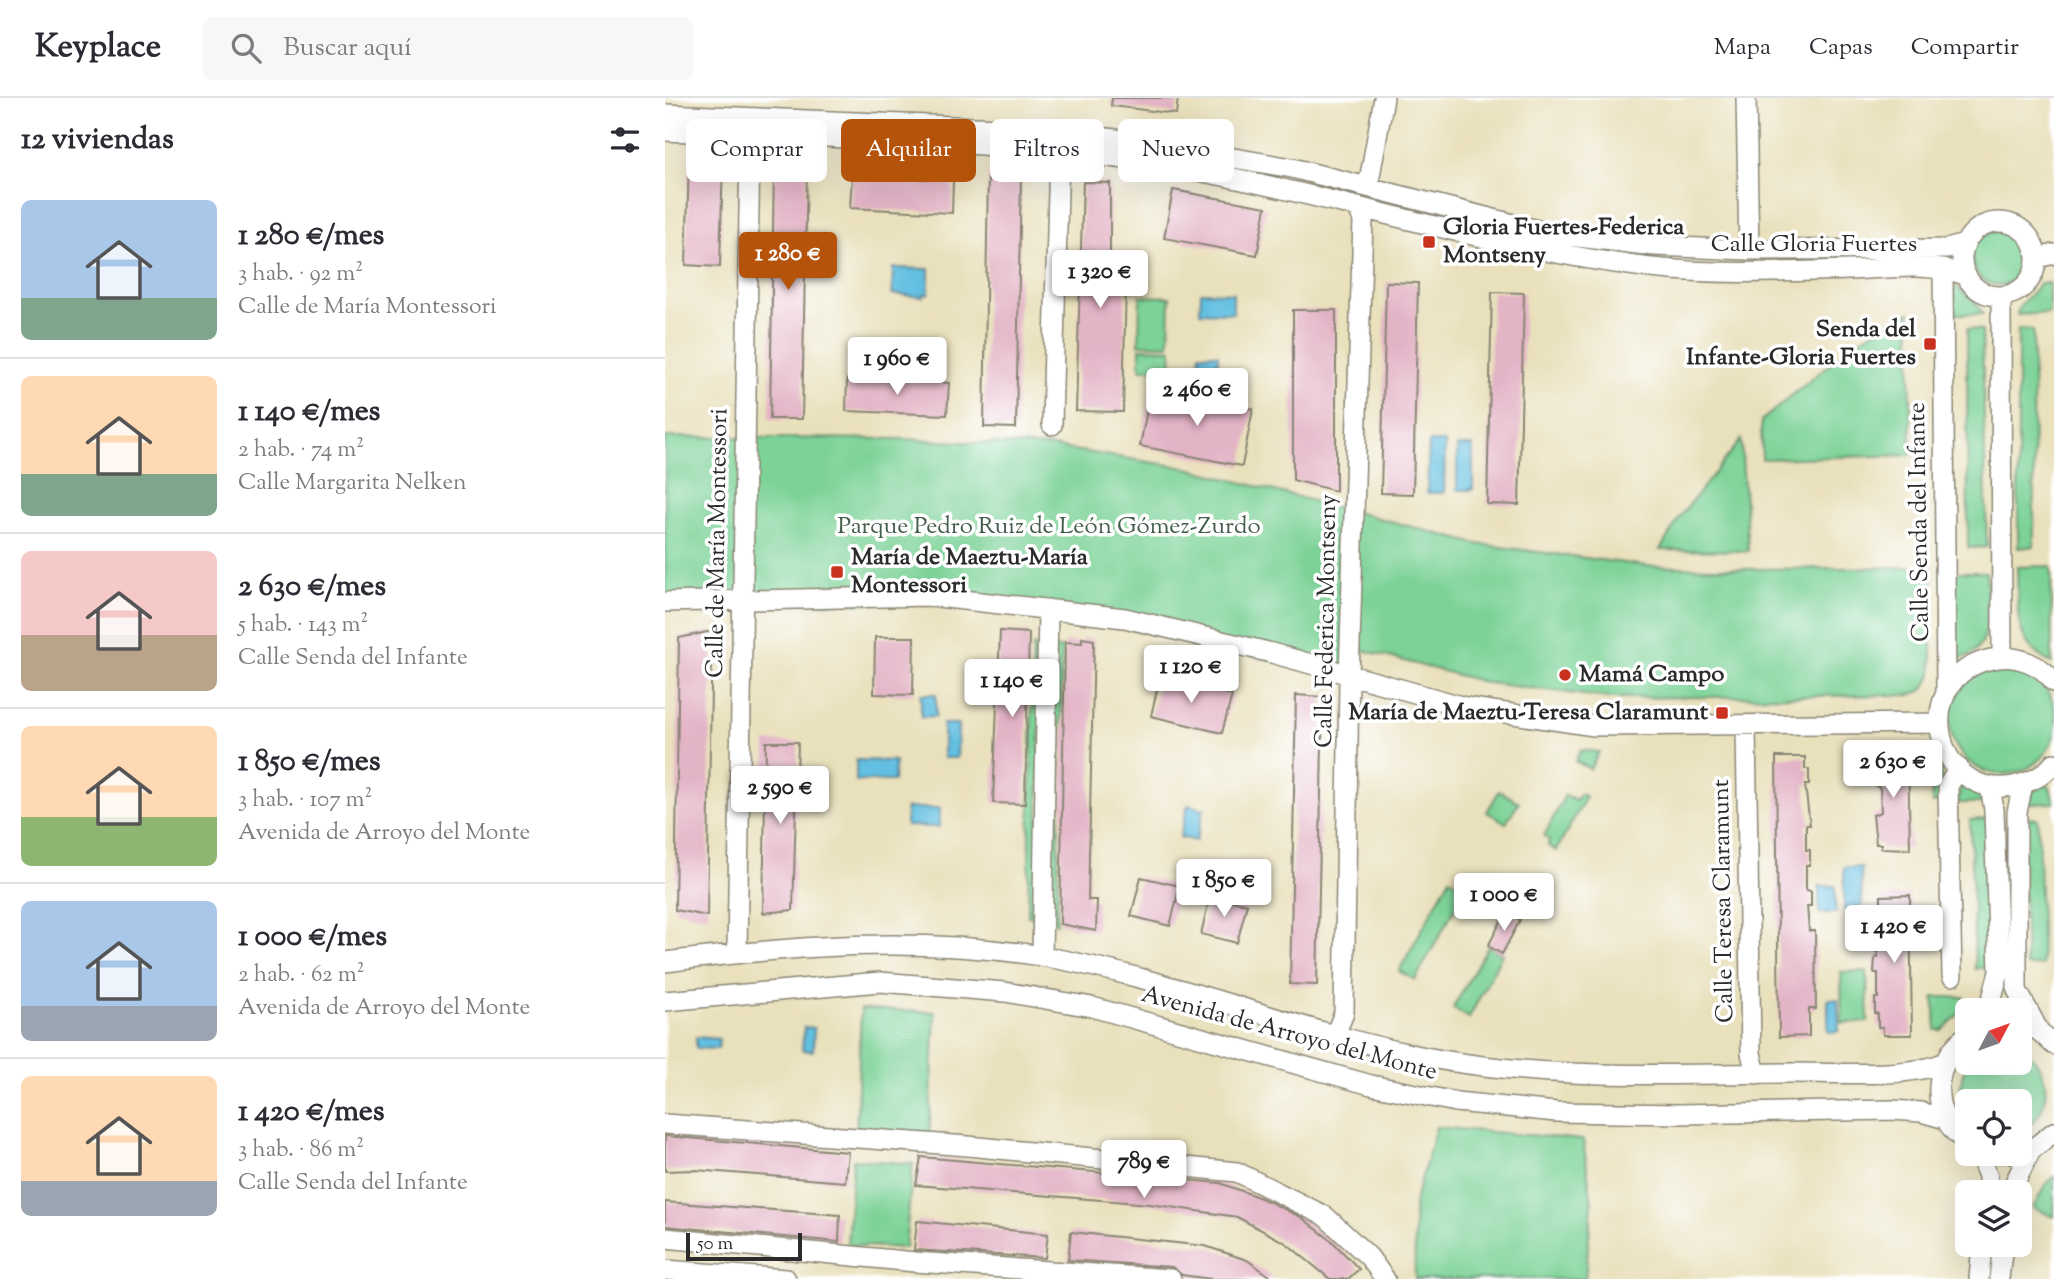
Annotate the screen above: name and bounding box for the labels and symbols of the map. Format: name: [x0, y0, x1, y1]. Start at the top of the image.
place label: Gloria Fuertes-Federica Montseny: [1443, 211, 1685, 273]
street label: Calle Gloria Fuertes: [1711, 228, 1917, 262]
pin: 1 280 €: [723, 232, 853, 292]
marker: Gloria Fuertes-Federica Montseny: [1421, 234, 1437, 250]
pin: 1 320 €: [1035, 250, 1165, 310]
place label: Senda del Infante-Gloria Fuertes: [1686, 313, 1916, 375]
marker: Senda del Infante-Gloria Fuertes: [1922, 336, 1938, 352]
pin: 1 960 €: [832, 338, 962, 397]
pin: 2 460 €: [1132, 368, 1262, 428]
street label: Calle Senda del Infante: [1901, 402, 1939, 642]
street label: Calle de María Montessori: [699, 408, 737, 678]
street label: Calle Federica Montseny: [1308, 494, 1346, 748]
park label: Parque Pedro Ruiz de León Gómez-Zurdo: [837, 510, 1261, 544]
place label: María de Maeztu-María Montessori: [851, 541, 1089, 603]
marker: María de Maeztu-María Montessori: [829, 564, 845, 580]
pin: 1 120 €: [1126, 646, 1256, 705]
place label: Mamá Campo: [1579, 658, 1724, 692]
pin: 1 140 €: [947, 660, 1077, 719]
marker: Mamá Campo: [1557, 667, 1573, 683]
place label: María de Maeztu-Teresa Claramunt: [1348, 696, 1709, 730]
marker: María de Maeztu-Teresa Claramunt: [1714, 705, 1730, 721]
pin: 2 630 €: [1828, 740, 1958, 800]
pin: 2 590 €: [715, 766, 845, 826]
street label: Calle Teresa Claramunt: [1705, 779, 1743, 1023]
pin: 1 850 €: [1159, 860, 1289, 919]
pin: 1 000 €: [1439, 874, 1569, 933]
pin: 1 420 €: [1829, 906, 1959, 965]
street label: Avenida de Arroyo del Monte: [1137, 978, 1441, 1090]
north arrow: [1955, 998, 2032, 1074]
pin: 789 €: [1095, 1140, 1193, 1200]
scale bar: [686, 1230, 801, 1262]

